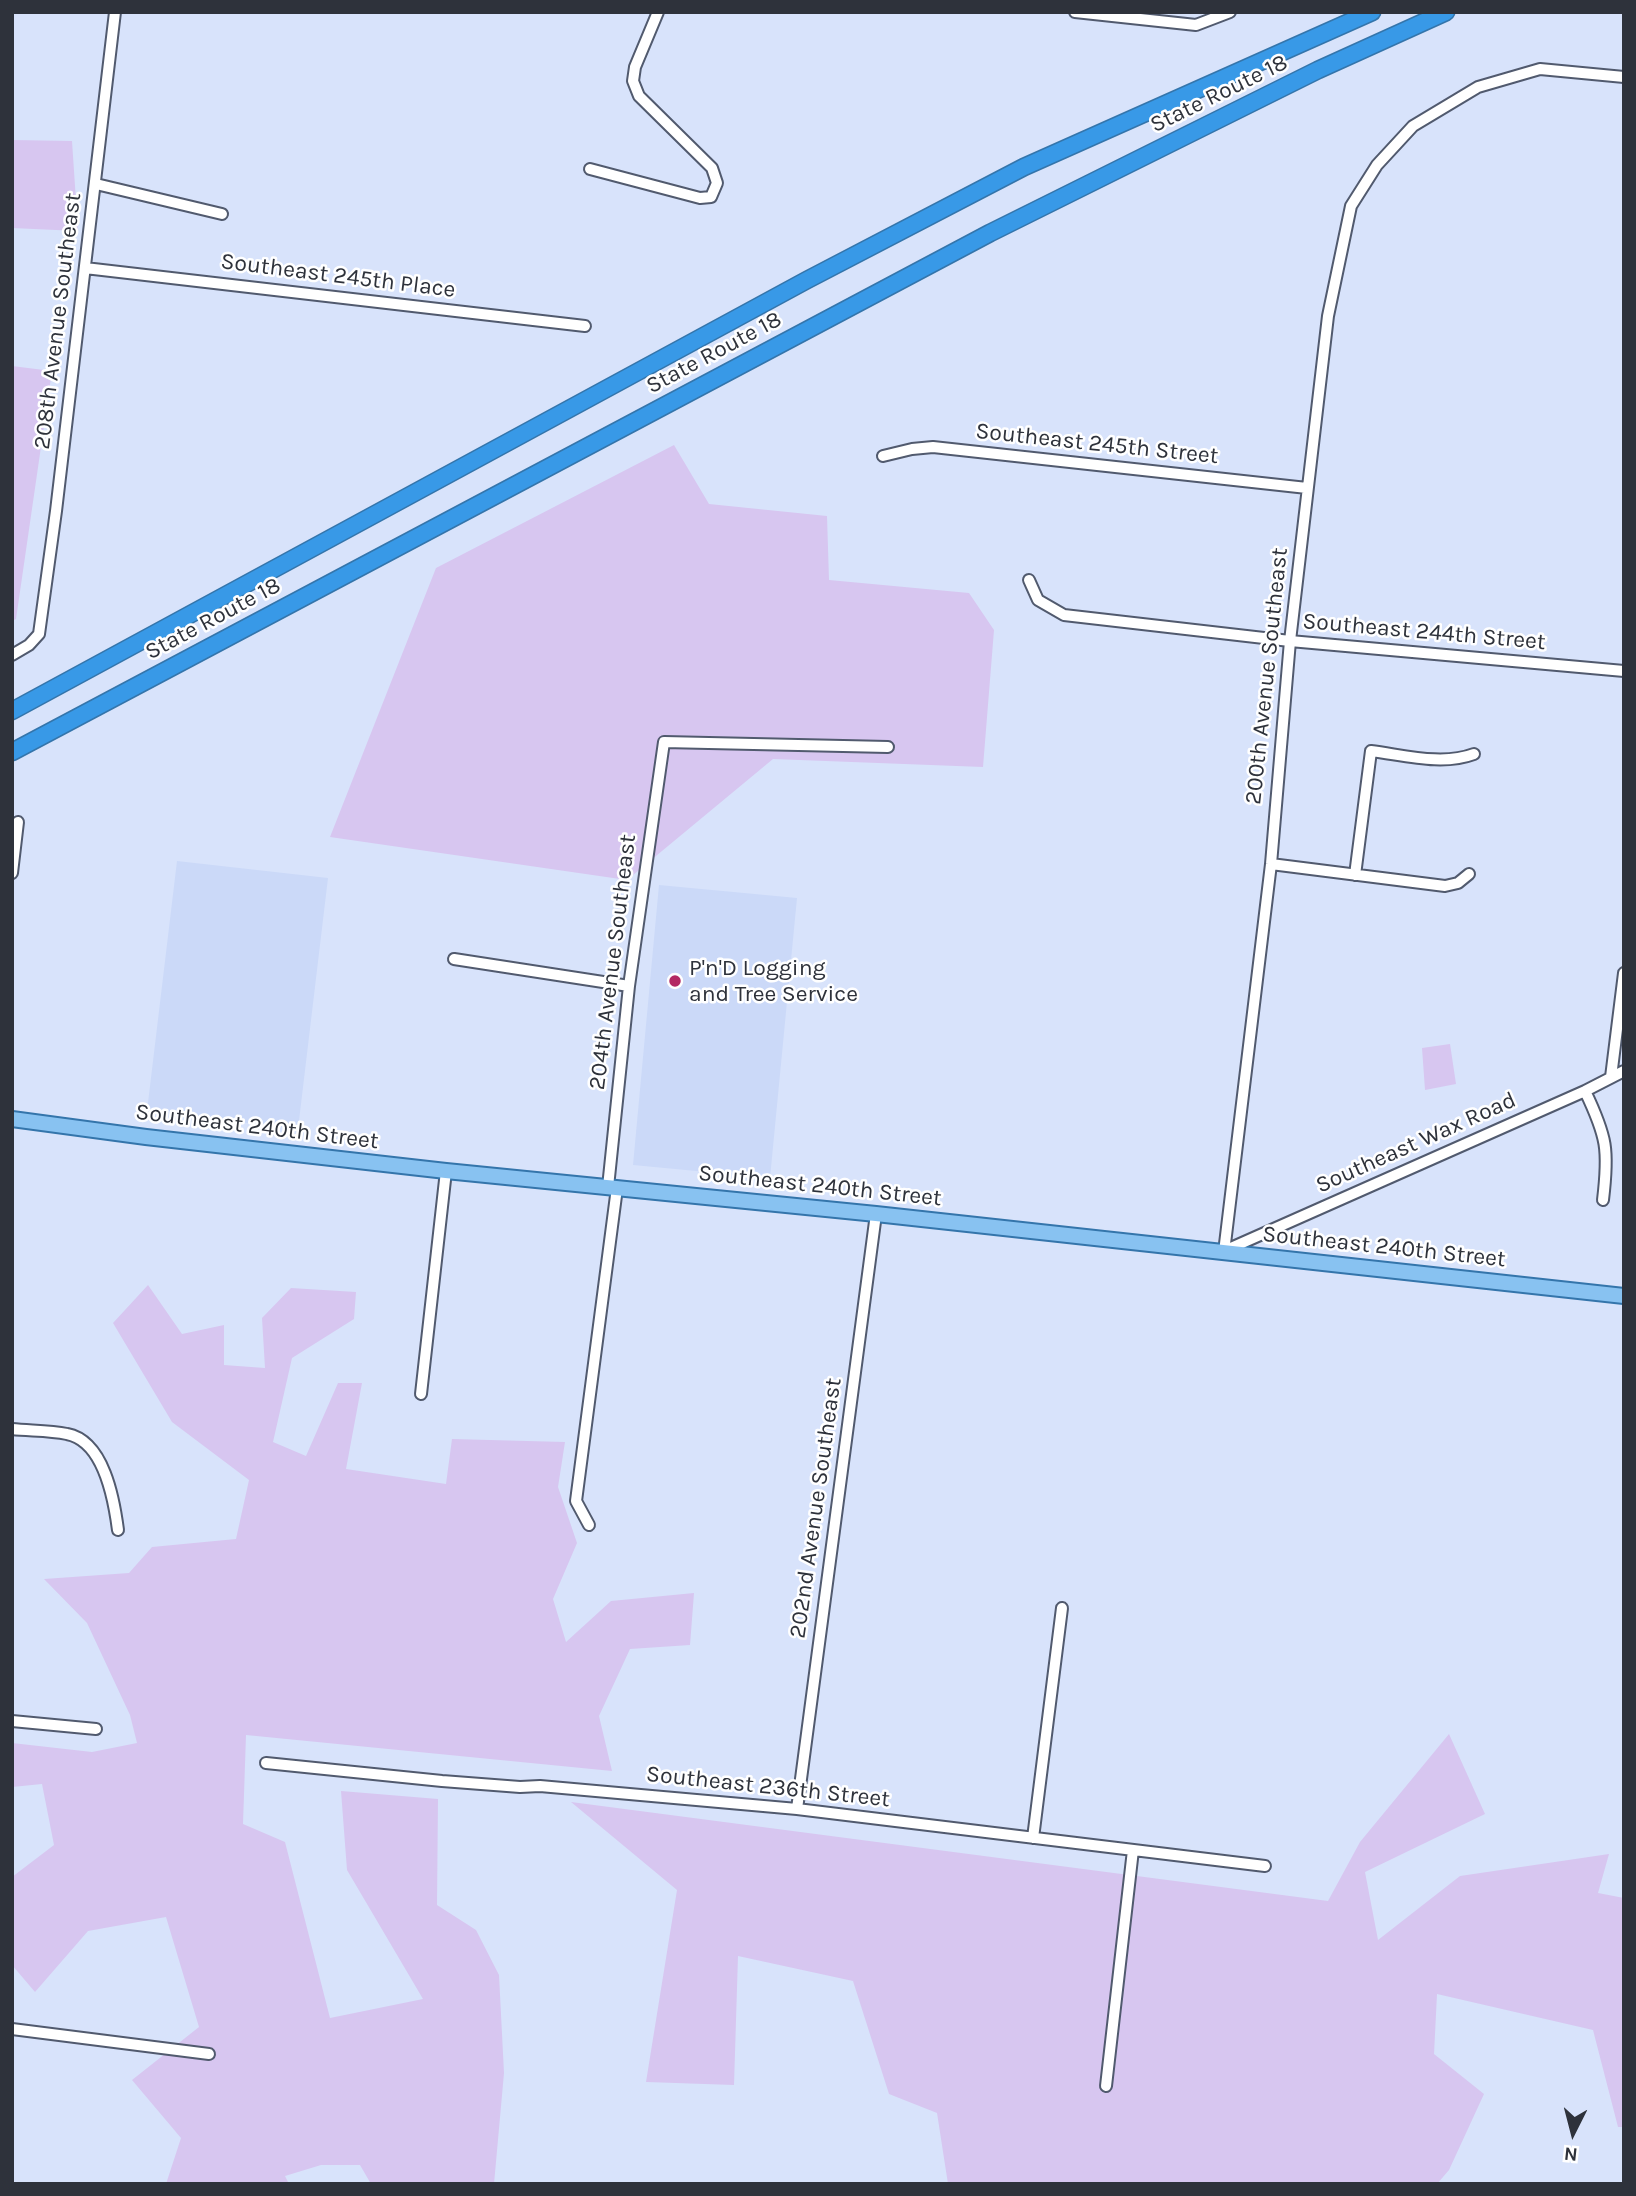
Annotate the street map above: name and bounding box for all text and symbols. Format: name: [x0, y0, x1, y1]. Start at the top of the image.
street label: State Route 18: [1146, 49, 1292, 139]
street label: 208th Avenue Southeast: [29, 191, 87, 451]
street label: Southeast 245th Place: [219, 248, 457, 304]
street label: State Route 18: [642, 306, 786, 400]
street label: Southeast 245th Street: [974, 418, 1220, 470]
street label: 200th Avenue Southeast: [1240, 546, 1294, 806]
street label: State Route 18: [141, 572, 285, 666]
street label: Southeast 244th Street: [1301, 608, 1547, 656]
street label: 204th Avenue Southeast: [584, 833, 642, 1091]
place label: P'n'D Logging and Tree Service: [689, 954, 858, 1008]
marker: P'n'D Logging and Tree Service: [667, 973, 683, 989]
street label: Southeast Wax Road: [1312, 1086, 1520, 1200]
street label: Southeast 240th Street: [134, 1098, 380, 1156]
street label: Southeast 240th Street: [697, 1159, 943, 1213]
street label: Southeast 240th Street: [1261, 1220, 1507, 1274]
street label: 202nd Avenue Southeast: [784, 1376, 848, 1640]
street label: Southeast 236th Street: [645, 1760, 891, 1814]
north arrow: [1538, 2098, 1608, 2168]
text: N: [1563, 2142, 1579, 2166]

